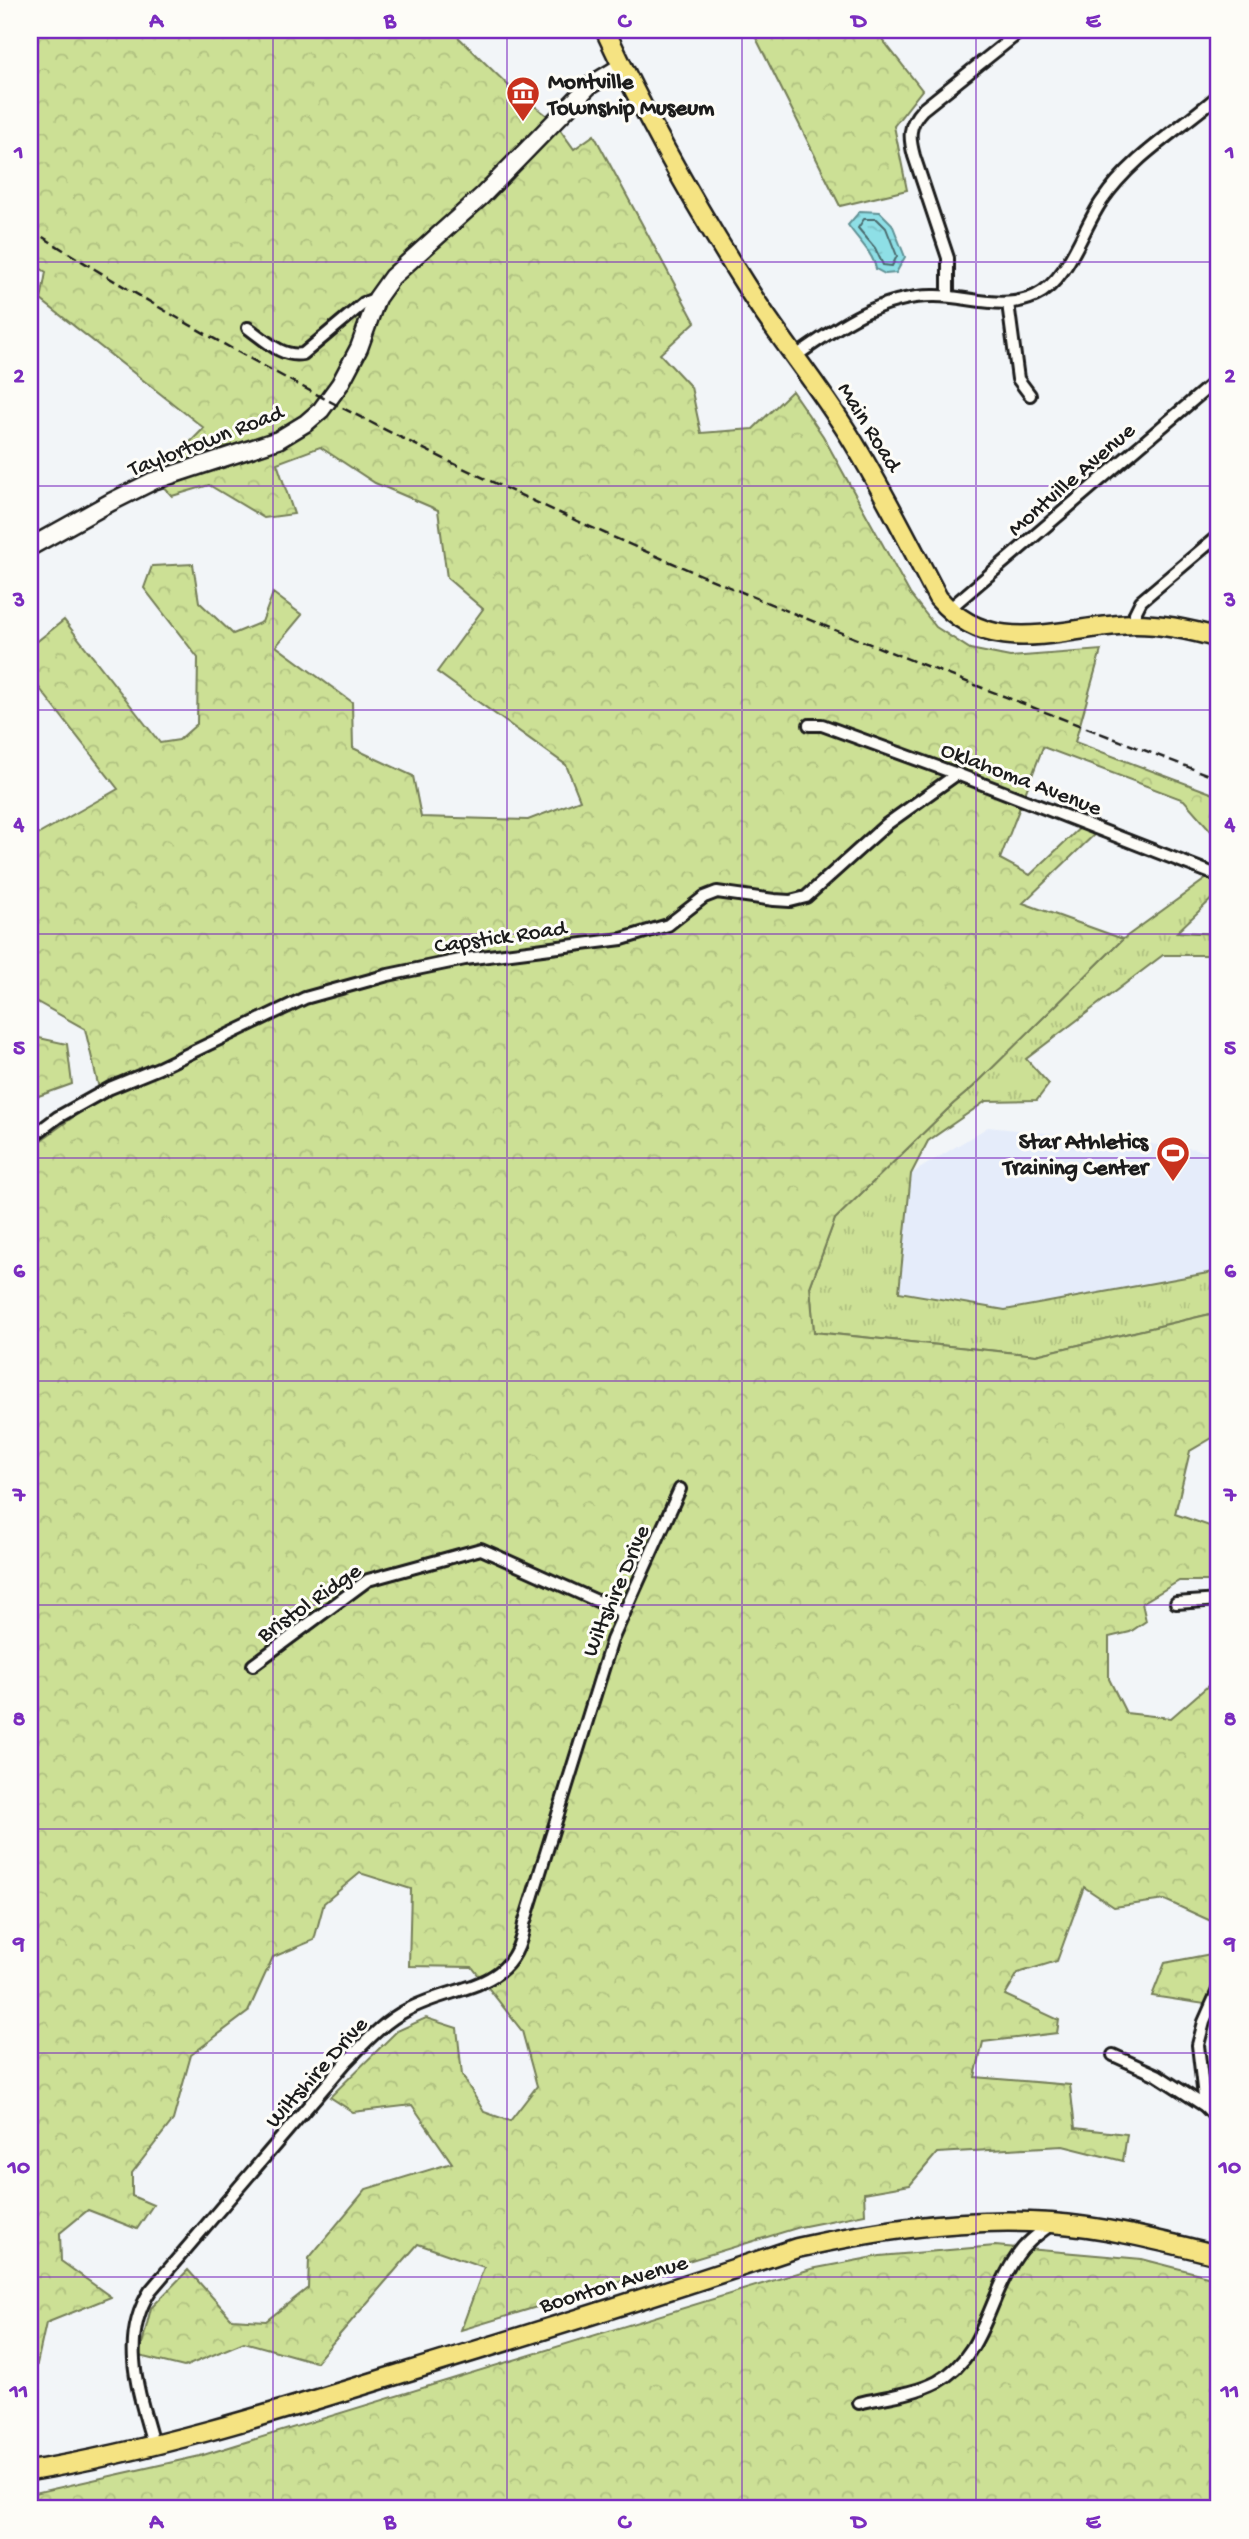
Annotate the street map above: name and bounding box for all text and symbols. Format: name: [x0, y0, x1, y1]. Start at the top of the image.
text: A: [148, 9, 164, 36]
text: B: [383, 9, 397, 36]
text: C: [618, 9, 633, 36]
text: D: [850, 9, 868, 36]
text: E: [1086, 9, 1102, 36]
place label: Montville Township Museum: [546, 70, 715, 123]
museum icon: Montville Township Museum: [504, 74, 542, 123]
text: 1: [13, 140, 24, 167]
text: 1: [1224, 140, 1235, 167]
text: 2: [13, 364, 25, 391]
text: 2: [1224, 364, 1236, 391]
street label: Main Road: [830, 378, 907, 479]
street label: Taylortown Road: [123, 400, 289, 485]
street label: Montville Avenue: [1003, 417, 1142, 543]
text: 3: [12, 588, 25, 615]
text: 3: [1223, 588, 1236, 615]
street label: Oklahoma Avenue: [937, 737, 1106, 824]
text: 4: [13, 812, 25, 839]
text: 4: [1224, 812, 1236, 839]
street label: Capstick Road: [433, 916, 570, 961]
text: 5: [13, 1036, 25, 1063]
text: 5: [1224, 1036, 1236, 1063]
place label: Star Athletics Training Center: [1001, 1130, 1151, 1183]
sports icon: Star Athletics Training Center: [1154, 1134, 1192, 1183]
text: 6: [13, 1259, 26, 1286]
text: 6: [1224, 1259, 1237, 1286]
text: 7: [12, 1483, 26, 1510]
text: 7: [1223, 1483, 1237, 1510]
street label: Wiltshire Drive: [577, 1520, 658, 1661]
street label: Bristol Ridge: [252, 1558, 368, 1650]
text: 8: [13, 1707, 26, 1734]
text: 8: [1224, 1707, 1237, 1734]
text: 9: [12, 1931, 25, 1958]
text: 9: [1223, 1931, 1236, 1958]
street label: Wiltshire Drive: [261, 2011, 375, 2135]
text: 10: [7, 2155, 30, 2182]
text: 10: [1218, 2155, 1241, 2182]
street label: Boonton Avenue: [536, 2250, 692, 2321]
text: 11: [9, 2379, 28, 2406]
text: 11: [1220, 2379, 1239, 2406]
text: A: [148, 2510, 164, 2537]
text: B: [383, 2510, 397, 2537]
text: C: [618, 2510, 633, 2537]
text: D: [850, 2510, 868, 2537]
text: E: [1086, 2510, 1102, 2537]

